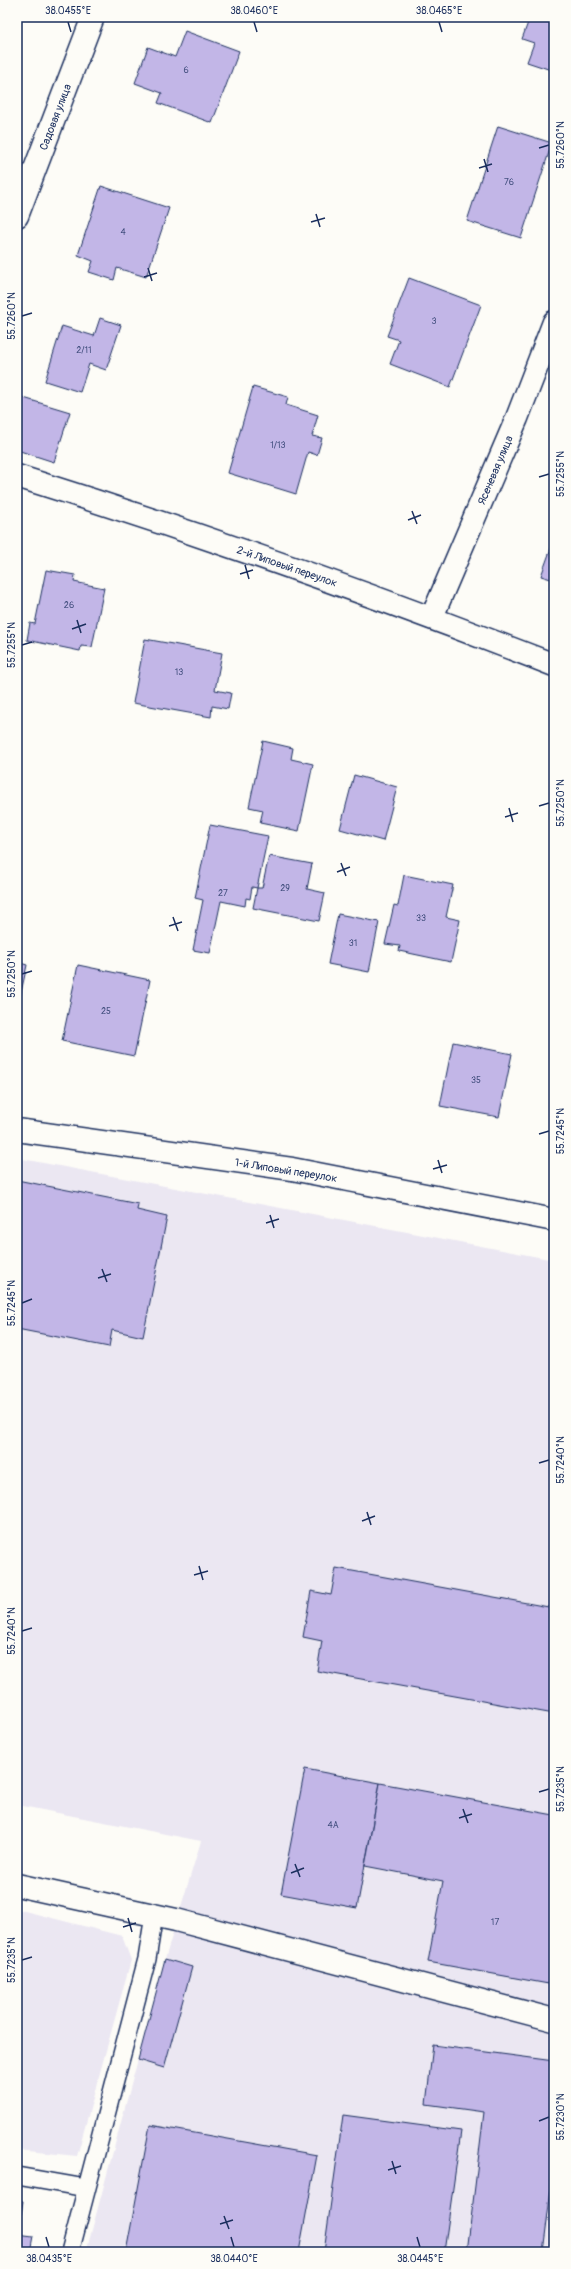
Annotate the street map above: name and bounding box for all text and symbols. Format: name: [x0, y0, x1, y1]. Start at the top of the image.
text: 38.0455°E: [45, 5, 91, 17]
text: 38.0460°E: [230, 5, 278, 17]
text: 38.0465°E: [416, 5, 462, 17]
house number: 6: [183, 65, 189, 76]
street label: Садовая улица: [37, 82, 74, 152]
text: 55.7260°N: [555, 121, 567, 169]
house number: 76: [504, 177, 514, 188]
house number: 4: [120, 227, 126, 238]
text: 55.7260°N: [6, 292, 18, 340]
house number: 3: [431, 316, 437, 327]
house number: 2/11: [76, 345, 92, 356]
street label: Ясеневая улица: [475, 434, 516, 507]
house number: 1/13: [270, 440, 286, 451]
text: 55.7255°N: [555, 451, 567, 497]
street label: 2-й Липовый переулок: [235, 543, 339, 590]
house number: 26: [64, 600, 74, 611]
text: 55.7255°N: [6, 622, 18, 668]
house number: 13: [175, 667, 183, 678]
text: 55.7250°N: [555, 779, 567, 827]
house number: 29: [280, 883, 290, 894]
house number: 27: [218, 888, 228, 899]
house number: 33: [416, 913, 426, 924]
house number: 31: [349, 938, 357, 949]
text: 55.7250°N: [6, 950, 18, 998]
house number: 25: [101, 1006, 111, 1017]
house number: 35: [471, 1075, 481, 1086]
text: 55.7245°N: [555, 1108, 567, 1154]
street label: 1-й Липовый переулок: [234, 1156, 338, 1185]
text: 55.7245°N: [6, 1280, 18, 1326]
text: 55.7240°N: [555, 1436, 567, 1484]
text: 55.7240°N: [6, 1607, 18, 1655]
text: 55.7235°N: [555, 1766, 567, 1812]
house number: 4А: [327, 1820, 339, 1831]
house number: 17: [491, 1917, 499, 1928]
text: 55.7235°N: [6, 1937, 18, 1983]
text: 55.7230°N: [555, 2093, 567, 2141]
text: 38.0435°E: [26, 2253, 72, 2265]
text: 38.0440°E: [210, 2253, 258, 2265]
text: 38.0445°E: [397, 2253, 443, 2265]

